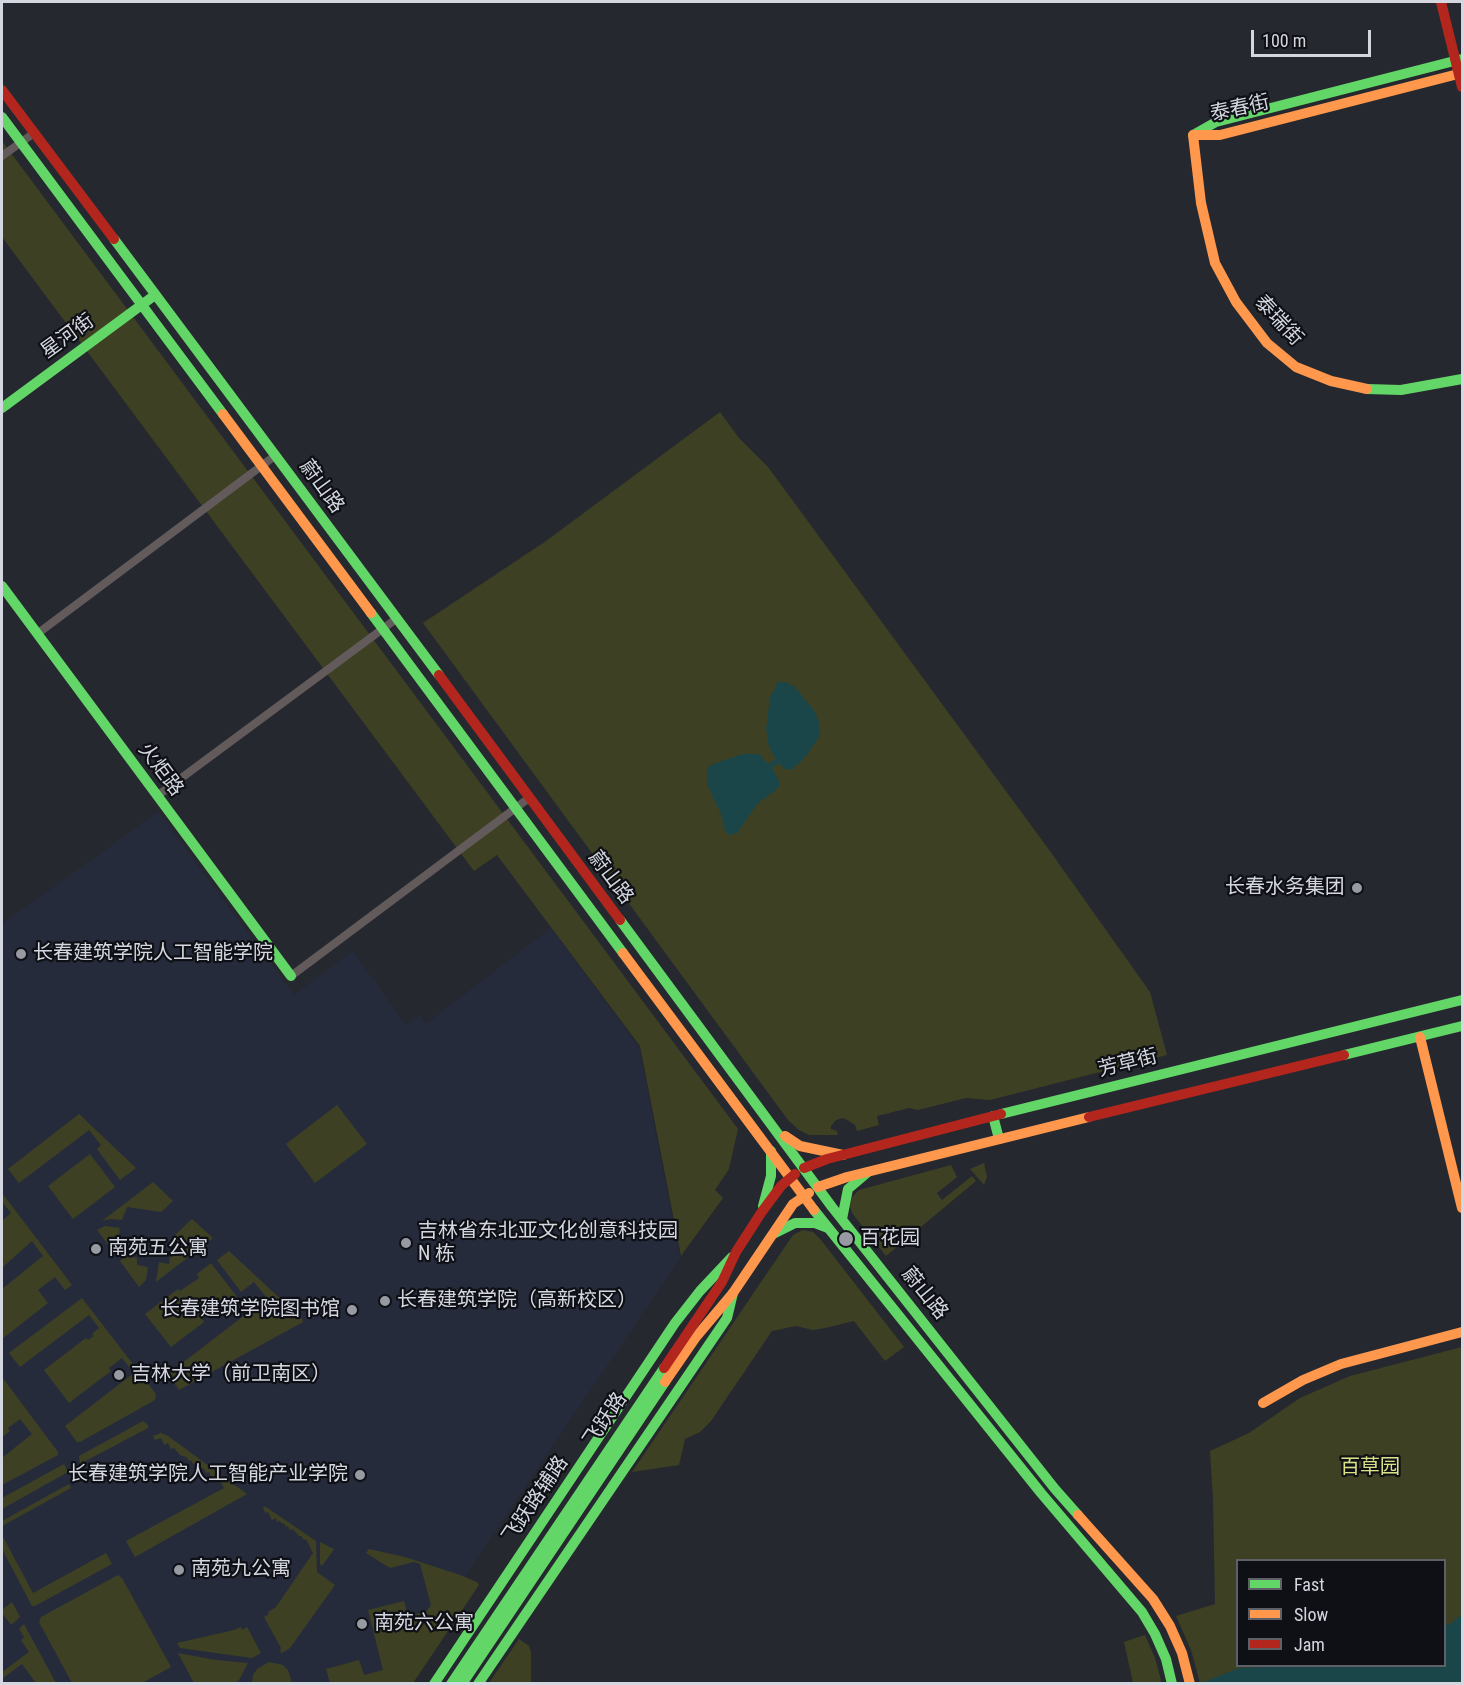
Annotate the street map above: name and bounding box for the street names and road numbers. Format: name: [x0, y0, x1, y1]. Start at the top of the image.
street label: 泰春街: [1208, 91, 1272, 127]
street label: 泰瑞街: [1249, 291, 1307, 351]
street label: 星河街: [37, 310, 99, 364]
street label: 蔚山路: [294, 456, 348, 518]
street label: 火炬路: [132, 739, 188, 801]
street label: 蔚山路: [582, 847, 638, 909]
street label: 芳草街: [1096, 1045, 1160, 1083]
street label: 蔚山路: [896, 1263, 952, 1325]
street label: 飞跃路: [579, 1388, 633, 1452]
street label: 飞跃路辅路: [498, 1452, 574, 1548]

